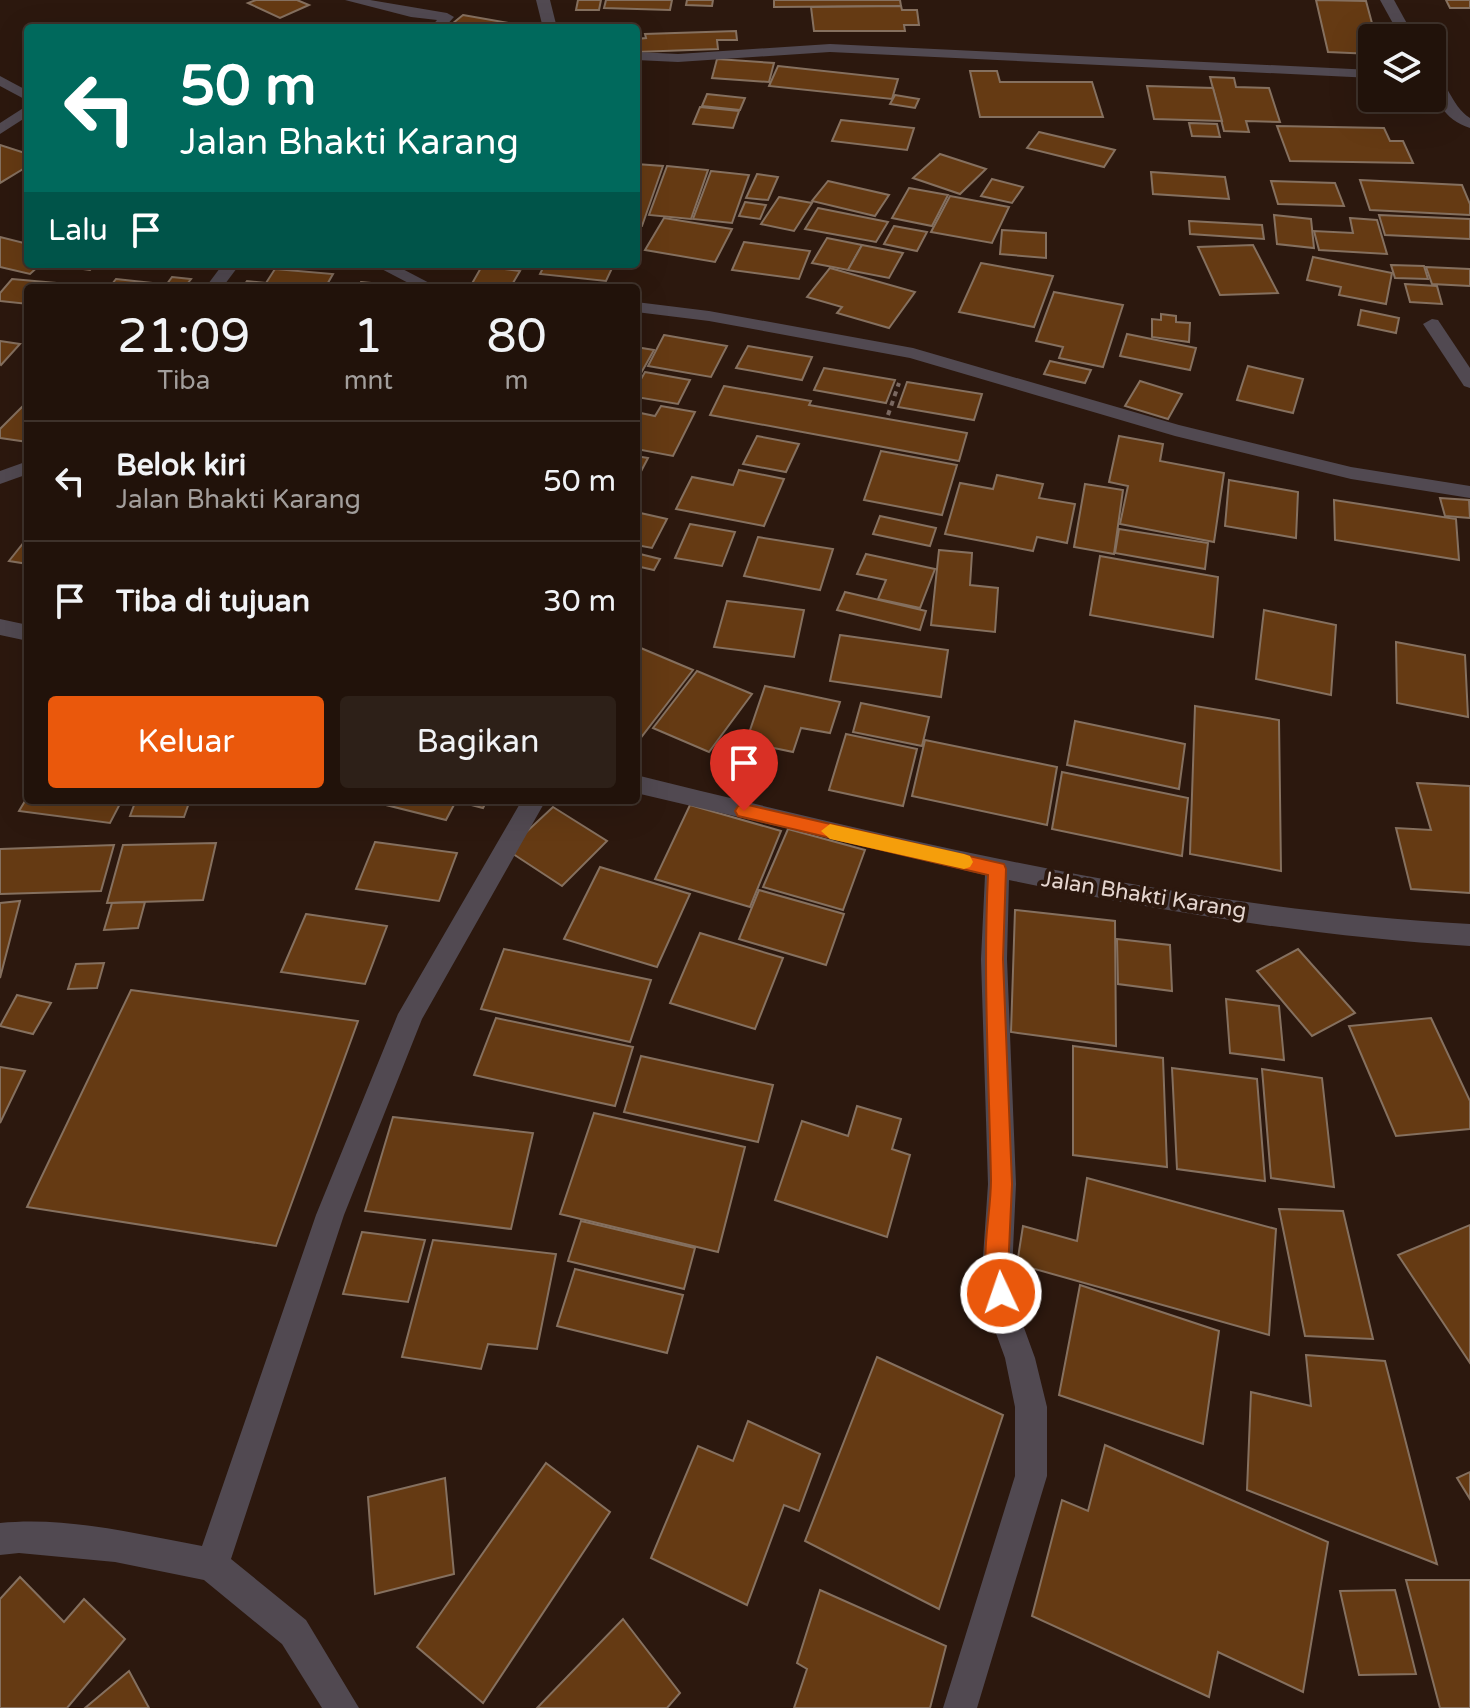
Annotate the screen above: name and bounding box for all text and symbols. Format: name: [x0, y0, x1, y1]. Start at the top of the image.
map controls: [1358, 24, 1446, 112]
button: layers: [1358, 24, 1446, 112]
text: 50 m: [180, 53, 316, 120]
icon: left: [48, 56, 152, 160]
text: Jalan Bhakti Karang: [180, 121, 519, 164]
icon: arrive: [124, 208, 168, 252]
text: Lalu: [48, 212, 108, 249]
text: 21:09: [117, 308, 250, 366]
text: 1: [353, 308, 383, 366]
text: 80: [486, 308, 547, 366]
text: Tiba: [157, 365, 210, 396]
text: mnt: [344, 365, 393, 396]
text: m: [505, 365, 528, 396]
text: Belok kiri: [116, 447, 246, 484]
icon: left: [48, 459, 92, 503]
text: 50 m: [543, 463, 616, 500]
text: Jalan Bhakti Karang: [116, 484, 361, 515]
icon: arrive: [48, 579, 92, 623]
text: Tiba di tujuan: [116, 583, 310, 620]
text: 30 m: [543, 583, 616, 620]
button: Keluar: [48, 696, 324, 788]
button: Bagikan: [340, 696, 616, 788]
pin: [710, 729, 778, 811]
icon: arrive: [722, 741, 766, 785]
street label: Jalan Bhakti Karang: [1040, 866, 1248, 924]
position arrow: [959, 1251, 1043, 1335]

